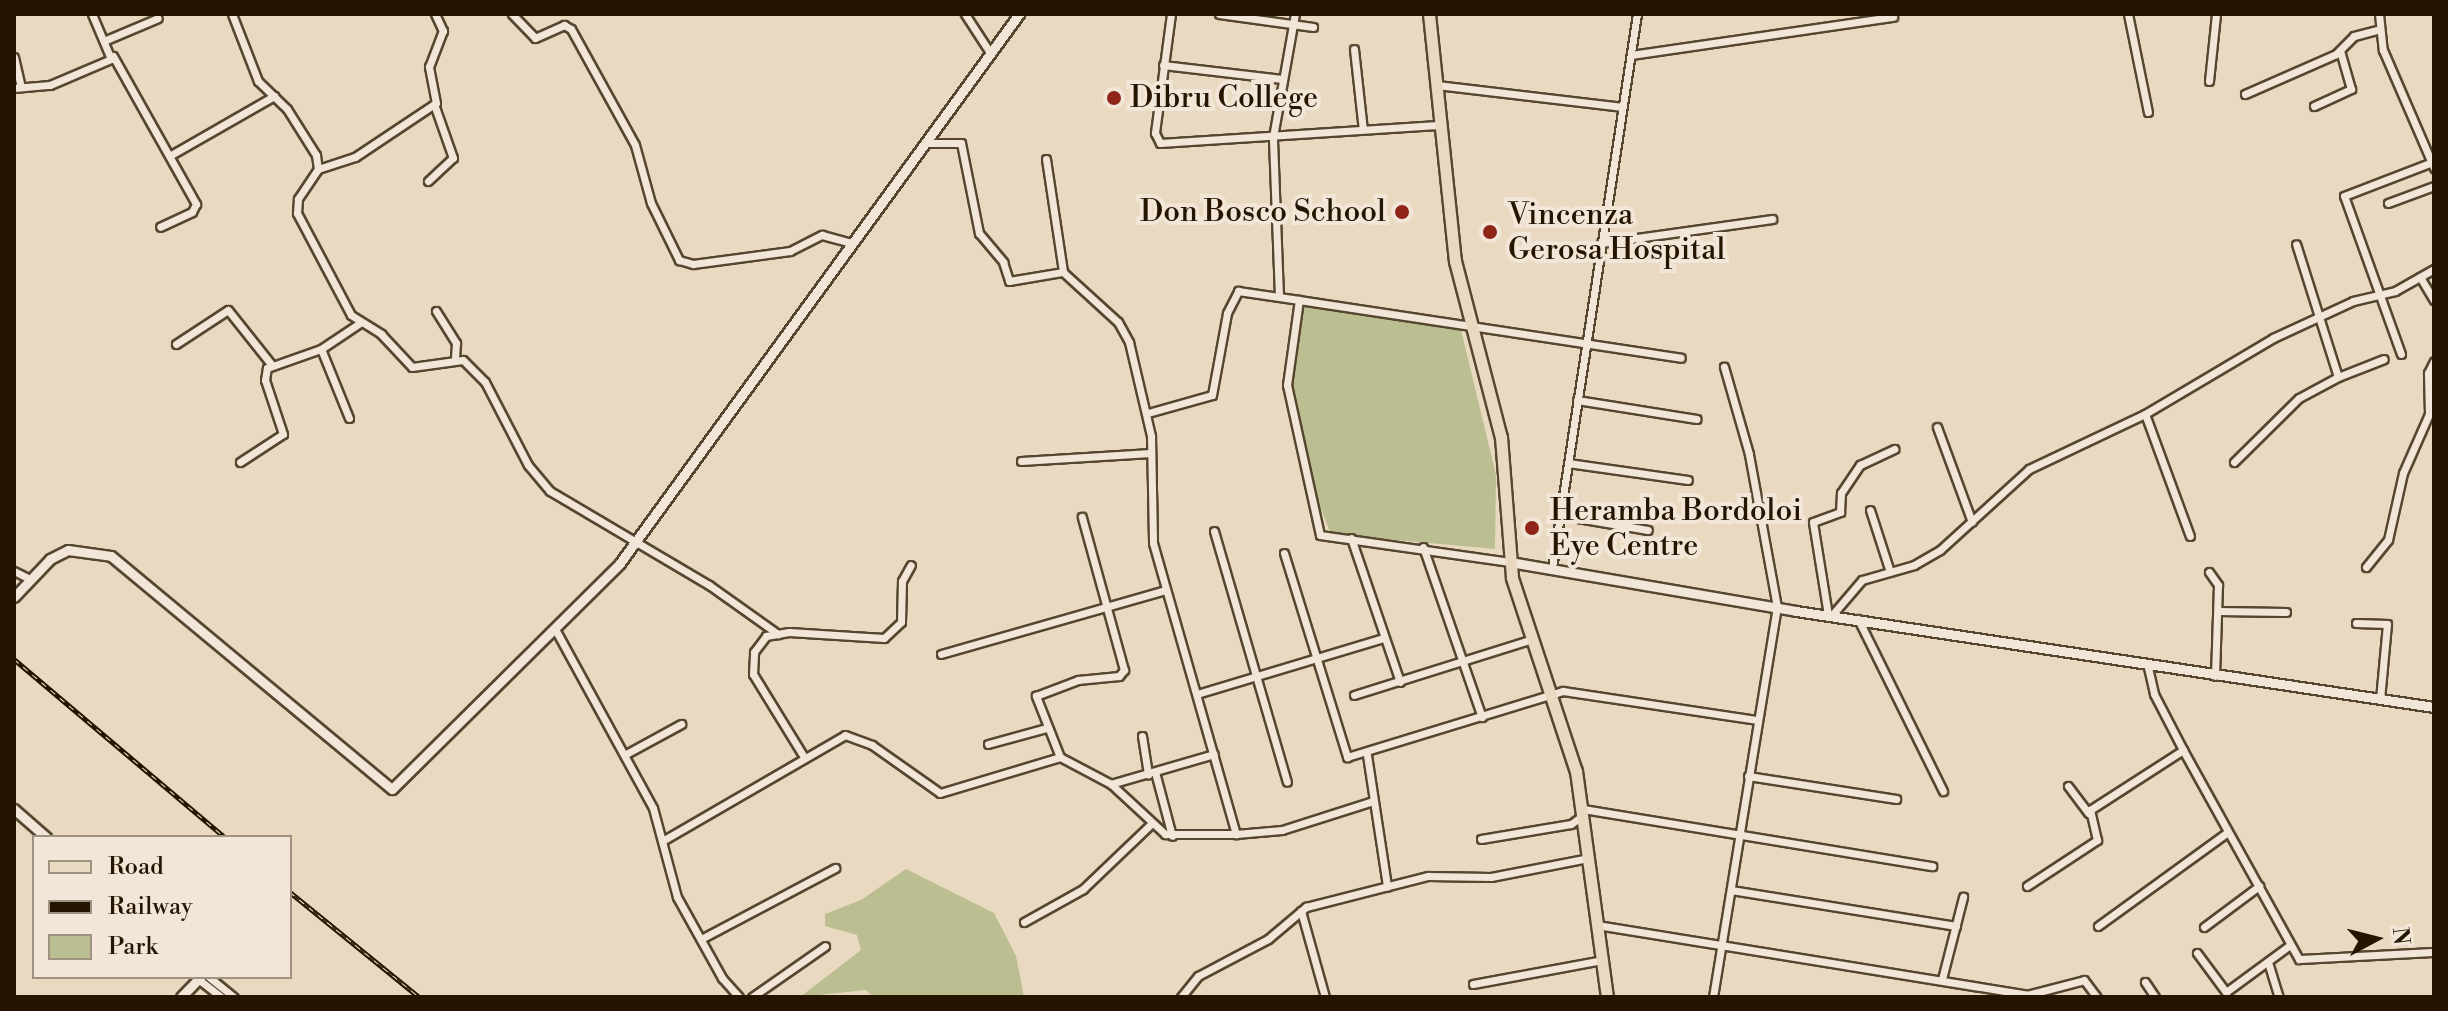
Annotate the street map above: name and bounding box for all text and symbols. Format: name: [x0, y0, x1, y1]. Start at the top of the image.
place label: Dibru College: [1130, 80, 1318, 116]
marker: Dibru College: [1105, 89, 1123, 107]
place label: Don Bosco School: [1140, 194, 1386, 230]
place label: Vincenza Gerosa Hospital: [1508, 197, 1725, 268]
marker: Don Bosco School: [1393, 203, 1411, 221]
marker: Vincenza Gerosa Hospital: [1479, 221, 1501, 243]
place label: Heramba Bordoloi Eye Centre: [1550, 493, 1802, 564]
marker: Heramba Bordoloi Eye Centre: [1521, 517, 1543, 539]
legend: [32, 835, 292, 979]
text: Road: [108, 852, 164, 882]
text: Railway: [108, 892, 193, 922]
north arrow: [2336, 899, 2416, 979]
text: N: [2386, 926, 2415, 946]
text: Park: [108, 932, 158, 962]

